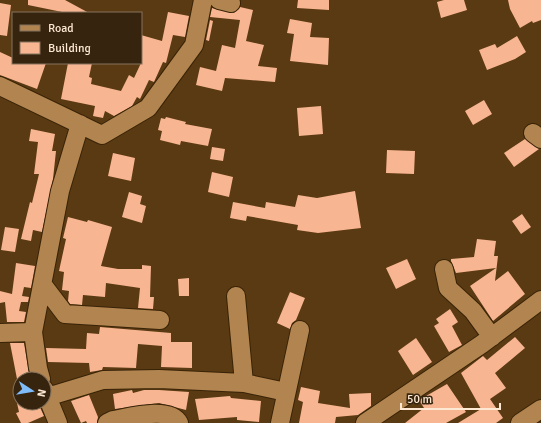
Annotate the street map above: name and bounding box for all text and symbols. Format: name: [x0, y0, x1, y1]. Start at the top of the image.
legend: [12, 12, 142, 64]
text: Road: [48, 21, 74, 36]
text: Building: [48, 41, 91, 56]
north arrow: [12, 371, 52, 411]
scale bar: [401, 385, 500, 411]
text: N: [34, 388, 48, 398]
text: 50 m: [407, 392, 432, 407]

